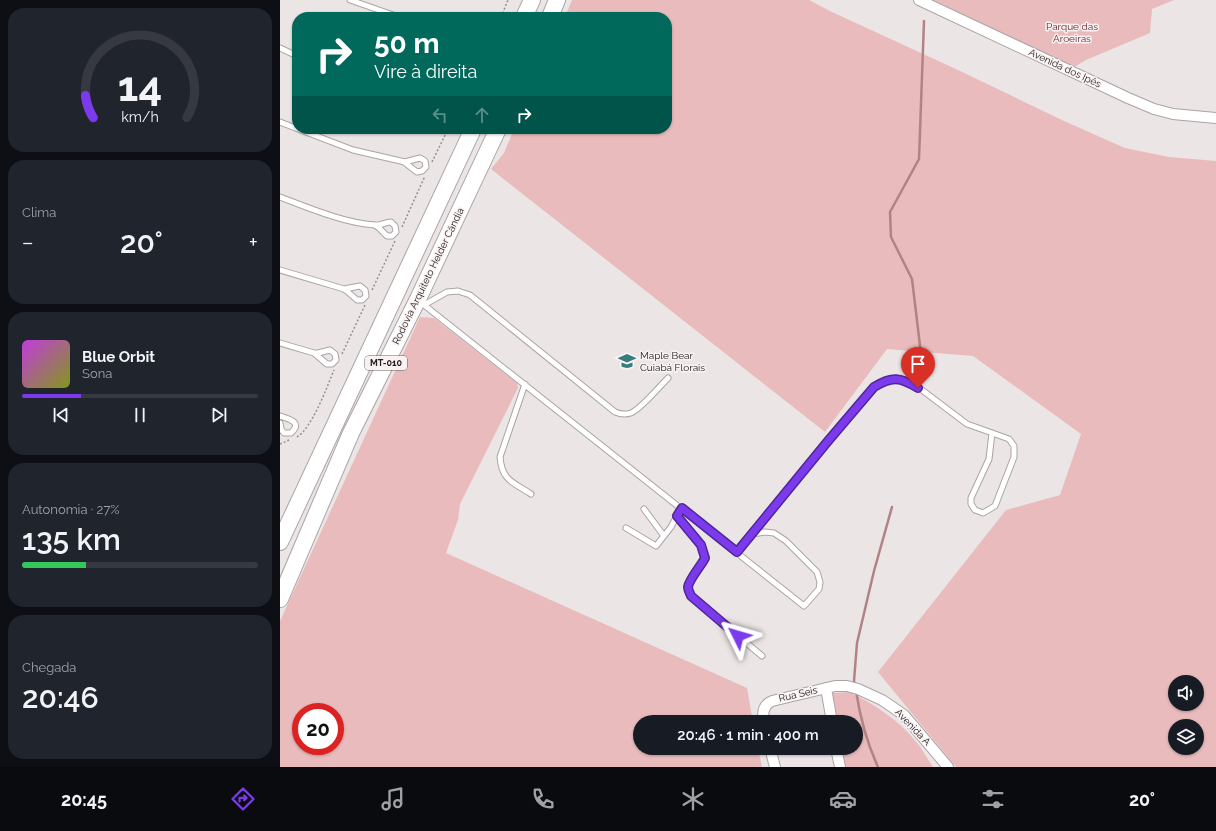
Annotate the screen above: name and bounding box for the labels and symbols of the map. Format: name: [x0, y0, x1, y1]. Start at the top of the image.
park label: Parque das Aroeiras: [1046, 21, 1098, 44]
street label: Avenida dos Ipês: [1027, 46, 1103, 90]
street label: Rodovia Arquiteto Helder Cândia: [390, 206, 466, 346]
pin: [901, 347, 935, 388]
place label: Maple Bear Cuiabá Florais: [640, 350, 705, 373]
school or university icon: Maple Bear Cuiabá Florais: [617, 351, 637, 371]
road number: MT-010: [365, 356, 407, 370]
position arrow: [717, 615, 759, 657]
street label: Rua Seis: [778, 684, 819, 704]
speed limit sign: 20: [292, 703, 344, 755]
street label: Avenida A: [893, 707, 933, 748]

